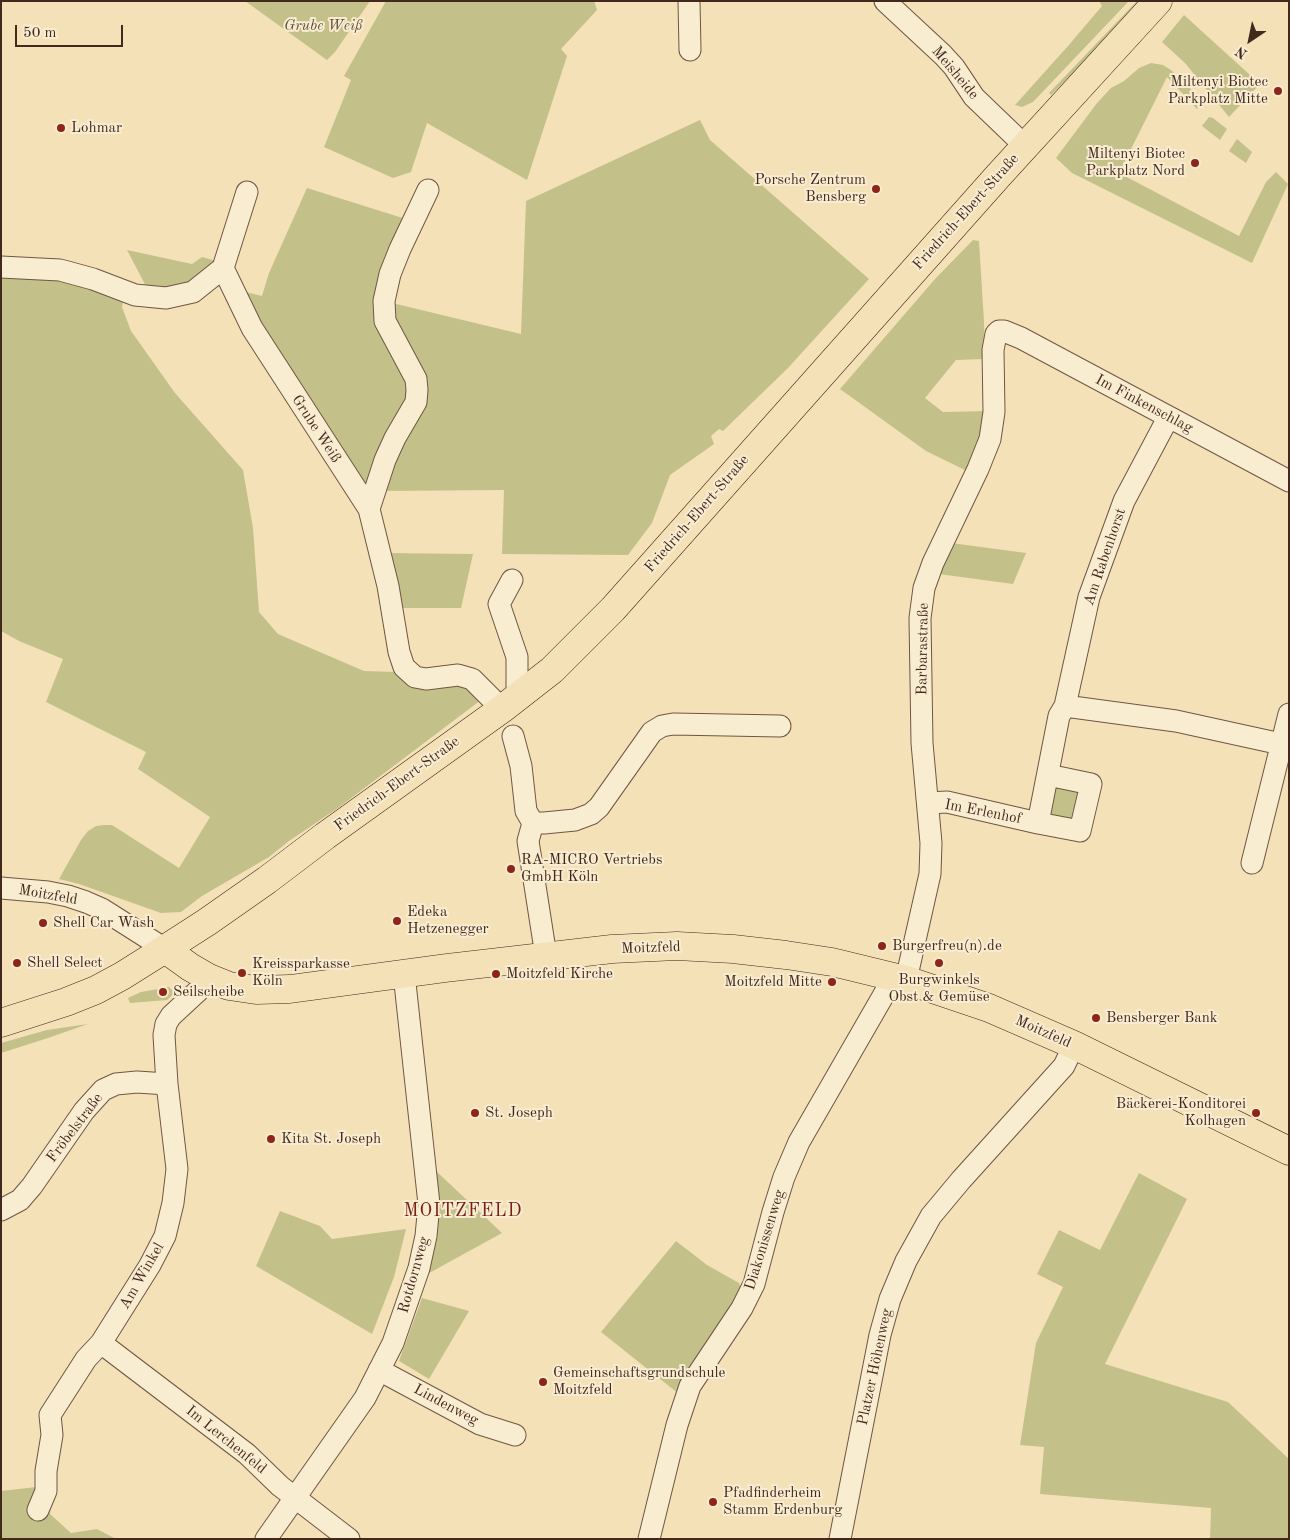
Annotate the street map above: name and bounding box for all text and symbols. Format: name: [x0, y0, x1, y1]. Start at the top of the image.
scale bar: [18, 15, 125, 47]
north arrow: [1225, 15, 1275, 65]
park label: Grube Weiß: [284, 17, 362, 35]
text: 50 m: [23, 26, 57, 41]
street label: Meisheide: [928, 43, 982, 103]
text: N: [1233, 44, 1250, 61]
place label: Miltenyi Biotec Parkplatz Mitte: [1168, 73, 1268, 108]
marker: Miltenyi Biotec Parkplatz Mitte: [1272, 85, 1284, 97]
place label: Lohmar: [71, 119, 122, 137]
marker: Lohmar: [55, 122, 67, 134]
place label: Miltenyi Biotec Parkplatz Nord: [1086, 145, 1185, 180]
street label: Friedrich-Ebert-Straße: [909, 150, 1023, 274]
marker: Miltenyi Biotec Parkplatz Nord: [1189, 157, 1201, 169]
place label: Porsche Zentrum Bensberg: [755, 171, 866, 206]
marker: Porsche Zentrum Bensberg: [870, 183, 882, 195]
street label: Im Finkenschlag: [1092, 371, 1196, 437]
street label: Grube Weiß: [287, 392, 345, 466]
street label: Friedrich-Ebert-Straße: [641, 451, 753, 577]
street label: Am Rabenhorst: [1080, 506, 1130, 608]
street label: Barbarastraße: [913, 603, 933, 695]
street label: Friedrich-Ebert-Straße: [331, 733, 463, 835]
street label: Im Erlenhof: [943, 796, 1023, 828]
place label: RA-MICRO Vertriebs GmbH Köln: [521, 851, 662, 886]
marker: RA-MICRO Vertriebs GmbH Köln: [505, 863, 517, 875]
street label: Moitzfeld: [17, 881, 79, 909]
place label: Edeka Hetzenegger: [407, 903, 489, 938]
place label: Shell Car Wash: [53, 914, 154, 932]
marker: Edeka Hetzenegger: [391, 915, 403, 927]
marker: Shell Car Wash: [37, 917, 49, 929]
place label: Burgerfreu(n).de: [892, 937, 1002, 955]
street label: Moitzfeld: [621, 938, 681, 958]
marker: Burgerfreu(n).de: [876, 940, 888, 952]
place label: Shell Select: [27, 954, 103, 972]
place label: Kreissparkasse Köln: [252, 955, 350, 990]
marker: Shell Select: [11, 957, 23, 969]
marker: Burgwinkels Obst & Gemüse: [933, 957, 945, 969]
place label: Moitzfeld Kirche: [506, 965, 613, 983]
marker: Kreissparkasse Köln: [236, 967, 248, 979]
marker: Moitzfeld Kirche: [490, 968, 502, 980]
place label: Burgwinkels Obst & Gemüse: [888, 971, 990, 1006]
place label: Moitzfeld Mitte: [724, 973, 822, 991]
marker: Moitzfeld Mitte: [826, 976, 838, 988]
place label: Seilscheibe: [173, 983, 244, 1001]
marker: Seilscheibe: [157, 986, 169, 998]
place label: Bensberger Bank: [1106, 1009, 1218, 1027]
street label: Moitzfeld: [1012, 1012, 1074, 1052]
marker: Bensberger Bank: [1090, 1012, 1102, 1024]
street label: Fröbelstraße: [43, 1090, 107, 1166]
place label: Bäckerei-Konditorei Kolhagen: [1116, 1095, 1246, 1130]
place label: St. Joseph: [485, 1104, 553, 1122]
marker: St. Joseph: [469, 1107, 481, 1119]
marker: Bäckerei-Konditorei Kolhagen: [1250, 1107, 1262, 1119]
place label: Kita St. Joseph: [281, 1130, 381, 1148]
marker: Kita St. Joseph: [265, 1133, 277, 1145]
street label: Diakonissenweg: [741, 1187, 789, 1293]
district label: MOITZFELD: [402, 1200, 524, 1222]
street label: Rotdornweg: [394, 1235, 434, 1315]
street label: Am Winkel: [116, 1240, 168, 1312]
street label: Platzer Höhenweg: [854, 1307, 896, 1427]
place label: Gemeinschaftsgrundschule Moitzfeld: [553, 1364, 725, 1399]
marker: Gemeinschaftsgrundschule Moitzfeld: [537, 1376, 549, 1388]
street label: Lindenweg: [410, 1380, 482, 1430]
street label: Im Lerchenfeld: [182, 1402, 270, 1478]
place label: Pfadfinderheim Stamm Erdenburg: [723, 1484, 842, 1519]
marker: Pfadfinderheim Stamm Erdenburg: [707, 1496, 719, 1508]

